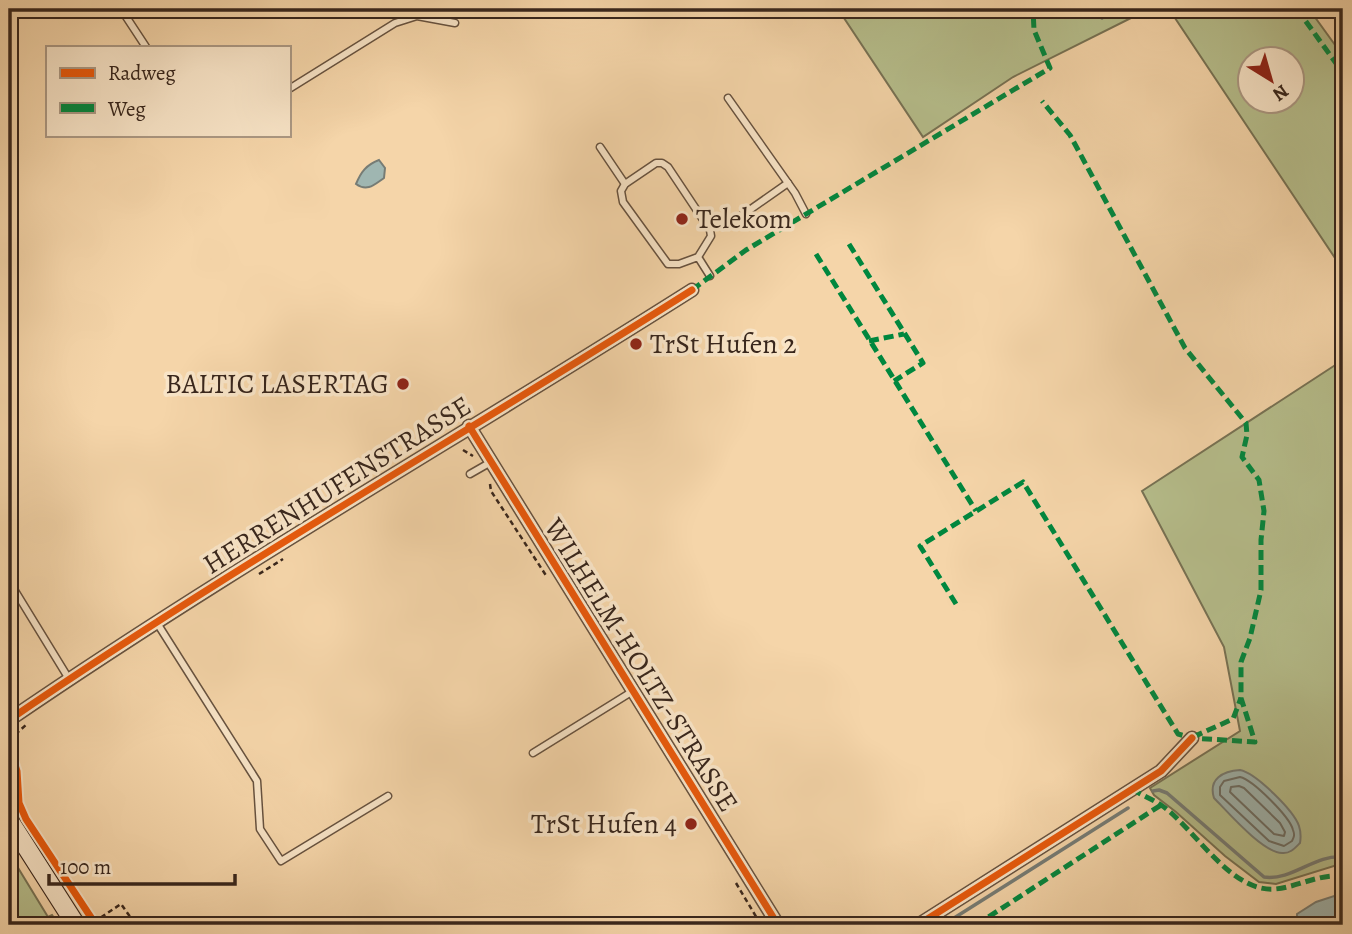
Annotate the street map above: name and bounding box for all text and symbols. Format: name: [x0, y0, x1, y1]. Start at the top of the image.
legend: [46, 46, 290, 136]
north arrow: [1236, 46, 1306, 116]
text: Radweg: [108, 59, 176, 87]
text: N: [1267, 78, 1294, 107]
text: Weg: [107, 95, 146, 123]
place label: Telekom: [696, 200, 792, 238]
marker: Telekom: [674, 211, 690, 227]
place label: TrSt Hufen 2: [650, 325, 797, 363]
marker: TrSt Hufen 2: [628, 336, 644, 352]
place label: BALTIC LASERTAG: [165, 365, 389, 403]
marker: BALTIC LASERTAG: [395, 376, 411, 392]
street label: HERRENHUFENSTRASSE: [196, 387, 478, 583]
street label: WILHELM-HOLTZ-STRASSE: [534, 510, 747, 819]
place label: TrSt Hufen 4: [531, 805, 677, 843]
marker: TrSt Hufen 4: [683, 816, 699, 832]
scale bar: [49, 843, 234, 887]
text: 100 m: [60, 853, 111, 881]

